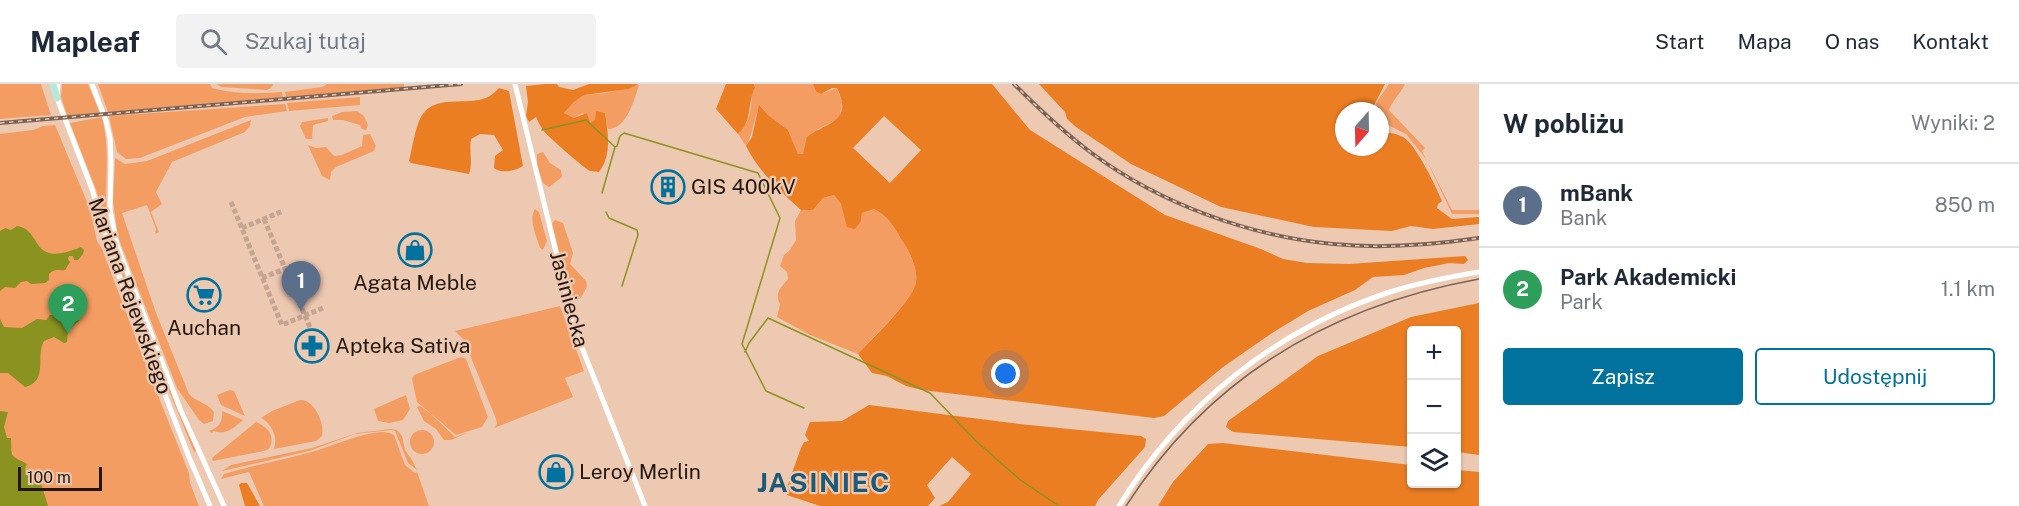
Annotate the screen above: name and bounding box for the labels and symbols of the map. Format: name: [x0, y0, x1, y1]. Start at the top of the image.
north arrow: [1335, 102, 1389, 156]
building icon: GIS 400kV: [650, 169, 686, 205]
place label: GIS 400kV: [691, 174, 796, 199]
street label: Mariana Rejewskiego: [83, 194, 178, 397]
shop icon: Agata Meble: [397, 232, 433, 268]
street label: Jasiniecka: [545, 248, 594, 350]
pin: 1: [282, 262, 320, 311]
place label: Agata Meble: [353, 270, 477, 295]
supermarket icon: Auchan: [186, 277, 222, 313]
pin: 2: [48, 284, 88, 334]
place label: Auchan: [167, 315, 241, 340]
pharmacy icon: Apteka Sativa: [294, 328, 330, 364]
place label: Apteka Sativa: [335, 333, 470, 358]
your location: [991, 359, 1020, 388]
shop icon: Leroy Merlin: [538, 454, 574, 490]
place label: Leroy Merlin: [579, 459, 701, 484]
scale bar: [18, 464, 102, 492]
district label: JASINIEC: [757, 466, 891, 498]

